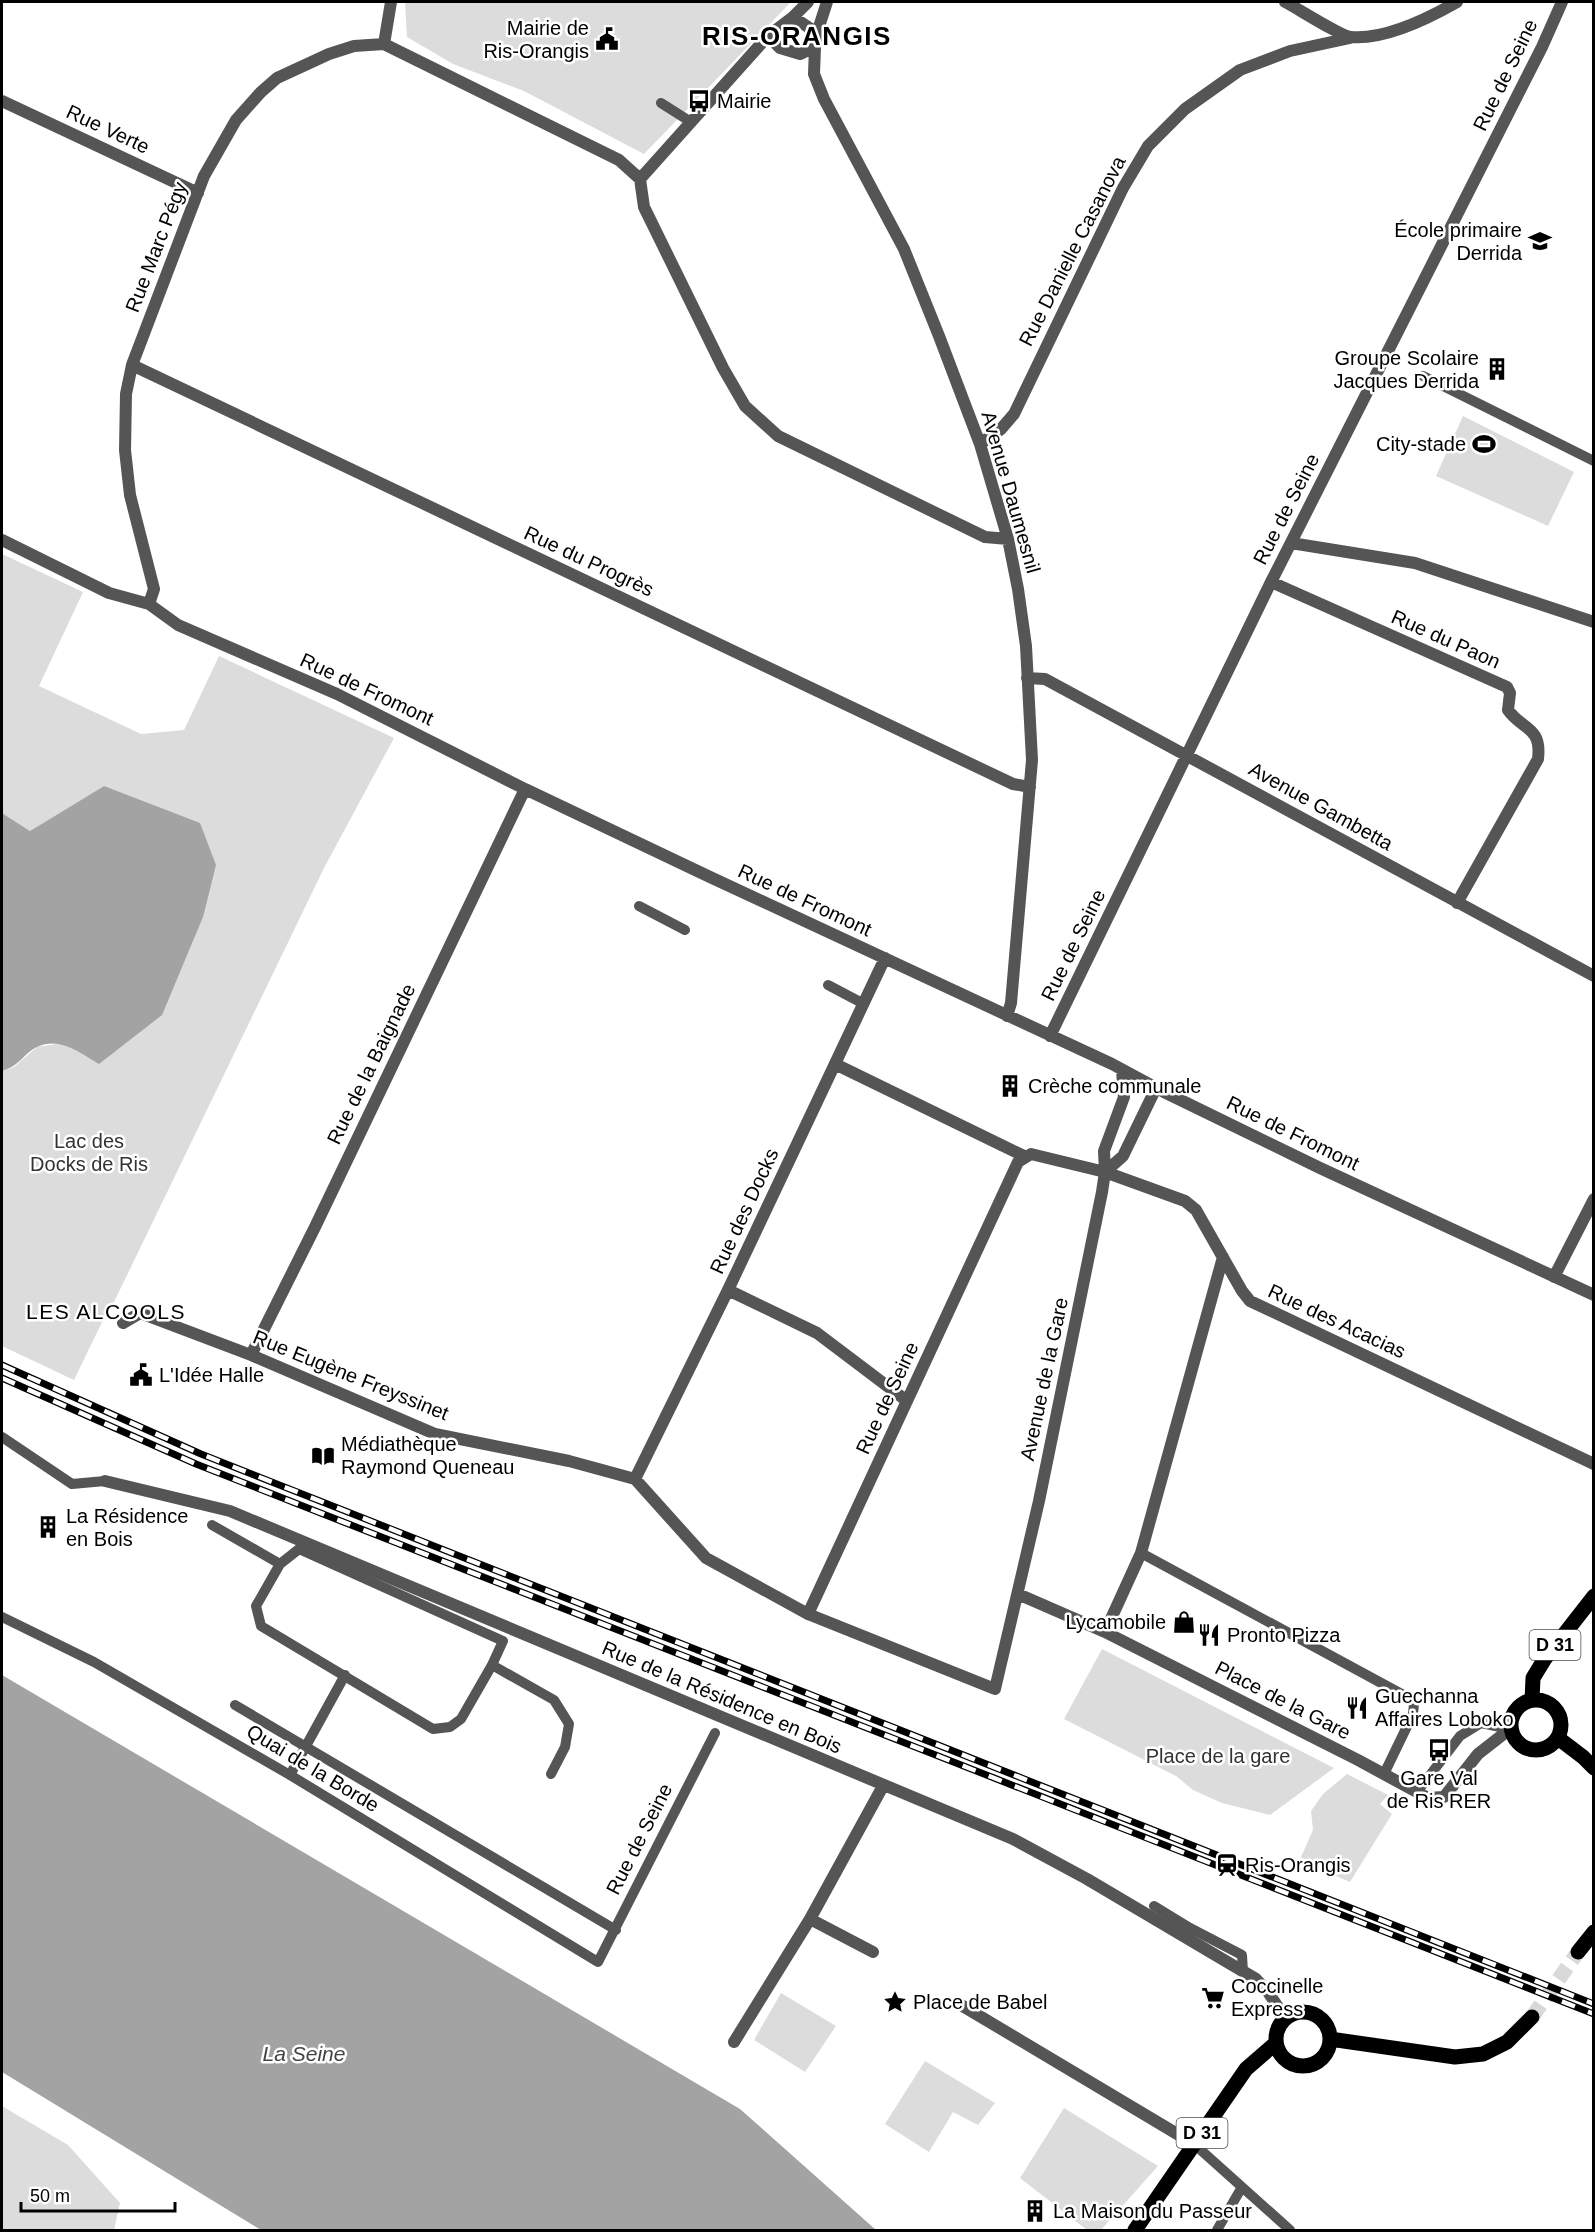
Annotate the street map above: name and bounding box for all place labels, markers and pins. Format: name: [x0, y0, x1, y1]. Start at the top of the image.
place label: Mairie de Ris-Orangis: [483, 17, 589, 62]
public building icon: Mairie de Ris-Orangis: [594, 26, 620, 52]
bus stop icon: Mairie: [686, 88, 712, 114]
place label: Mairie: [717, 90, 771, 112]
place label: École primaire Derrida: [1394, 219, 1523, 264]
school or university icon: École primaire Derrida: [1527, 228, 1553, 254]
place label: Groupe Scolaire Jacques Derrida: [1333, 347, 1480, 392]
building icon: Groupe Scolaire Jacques Derrida: [1484, 356, 1510, 382]
sports icon: City-stade: [1471, 431, 1497, 457]
place label: City-stade: [1376, 433, 1466, 455]
building icon: Crèche communale: [997, 1073, 1023, 1099]
place label: Crèche communale: [1028, 1075, 1201, 1097]
public building icon: L'Idée Halle: [128, 1362, 154, 1388]
place label: L'Idée Halle: [159, 1364, 264, 1386]
place label: Médiathèque Raymond Queneau: [341, 1433, 514, 1478]
library icon: Médiathèque Raymond Queneau: [310, 1443, 336, 1469]
place label: La Résidence en Bois: [66, 1505, 188, 1550]
building icon: La Résidence en Bois: [35, 1514, 61, 1540]
shop icon: Lycamobile: [1171, 1609, 1197, 1635]
place label: Lycamobile: [1066, 1611, 1166, 1633]
restaurant icon: Pronto Pizza: [1196, 1622, 1222, 1648]
place label: Pronto Pizza: [1227, 1624, 1341, 1646]
place label: Guechanna Affaires Loboko: [1375, 1685, 1514, 1730]
restaurant icon: Guechanna Affaires Loboko: [1344, 1695, 1370, 1721]
bus stop icon: Gare Val de Ris RER: [1426, 1737, 1452, 1763]
place label: Gare Val de Ris RER: [1387, 1767, 1491, 1812]
station icon: Ris-Orangis: [1214, 1852, 1240, 1878]
place label: Ris-Orangis: [1245, 1854, 1351, 1876]
place label: Coccinelle Express: [1231, 1975, 1323, 2020]
supermarket icon: Coccinelle Express: [1200, 1985, 1226, 2011]
place icon: Place de Babel: [882, 1989, 908, 2015]
place label: Place de Babel: [913, 1991, 1048, 2013]
building icon: La Maison du Passeur: [1022, 2198, 1048, 2224]
place label: La Maison du Passeur: [1053, 2200, 1252, 2222]

